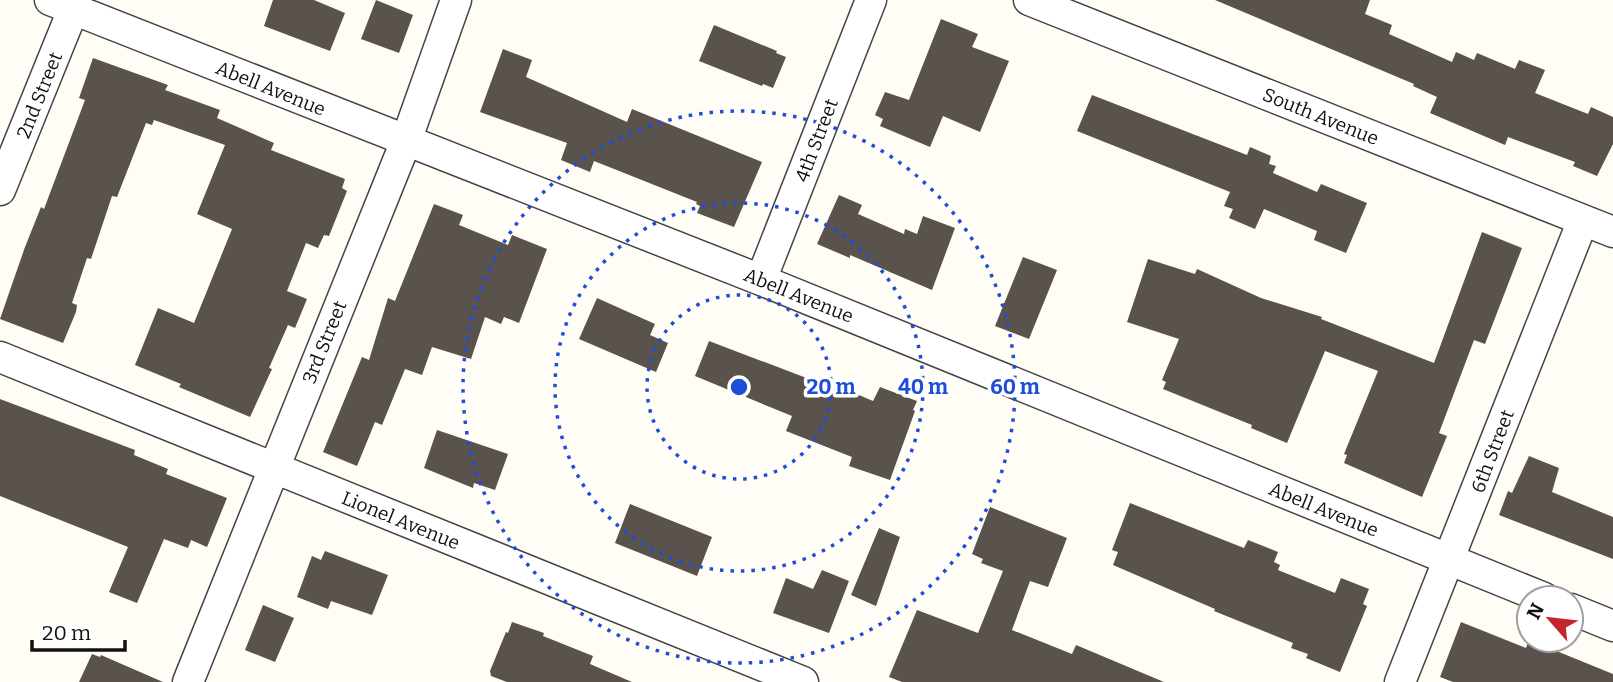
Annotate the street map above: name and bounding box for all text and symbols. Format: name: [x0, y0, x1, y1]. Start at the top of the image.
street label: 2nd Street: [12, 49, 67, 142]
street label: Abell Avenue: [213, 56, 329, 121]
street label: South Avenue: [1259, 83, 1382, 150]
street label: 4th Street: [790, 95, 843, 185]
street label: Abell Avenue: [741, 263, 857, 328]
street label: 3rd Street: [297, 297, 351, 387]
text: 20 m: [807, 374, 855, 400]
text: 40 m: [898, 374, 948, 400]
text: 60 m: [990, 374, 1040, 400]
centre of rings: [727, 375, 751, 399]
street label: 6th Street: [1466, 406, 1519, 496]
street label: Abell Avenue: [1266, 477, 1382, 542]
street label: Lionel Avenue: [338, 486, 463, 555]
north arrow: [1515, 584, 1585, 654]
text: N: [1522, 599, 1549, 623]
scale bar: [32, 608, 124, 652]
text: 20 m: [42, 620, 91, 646]

